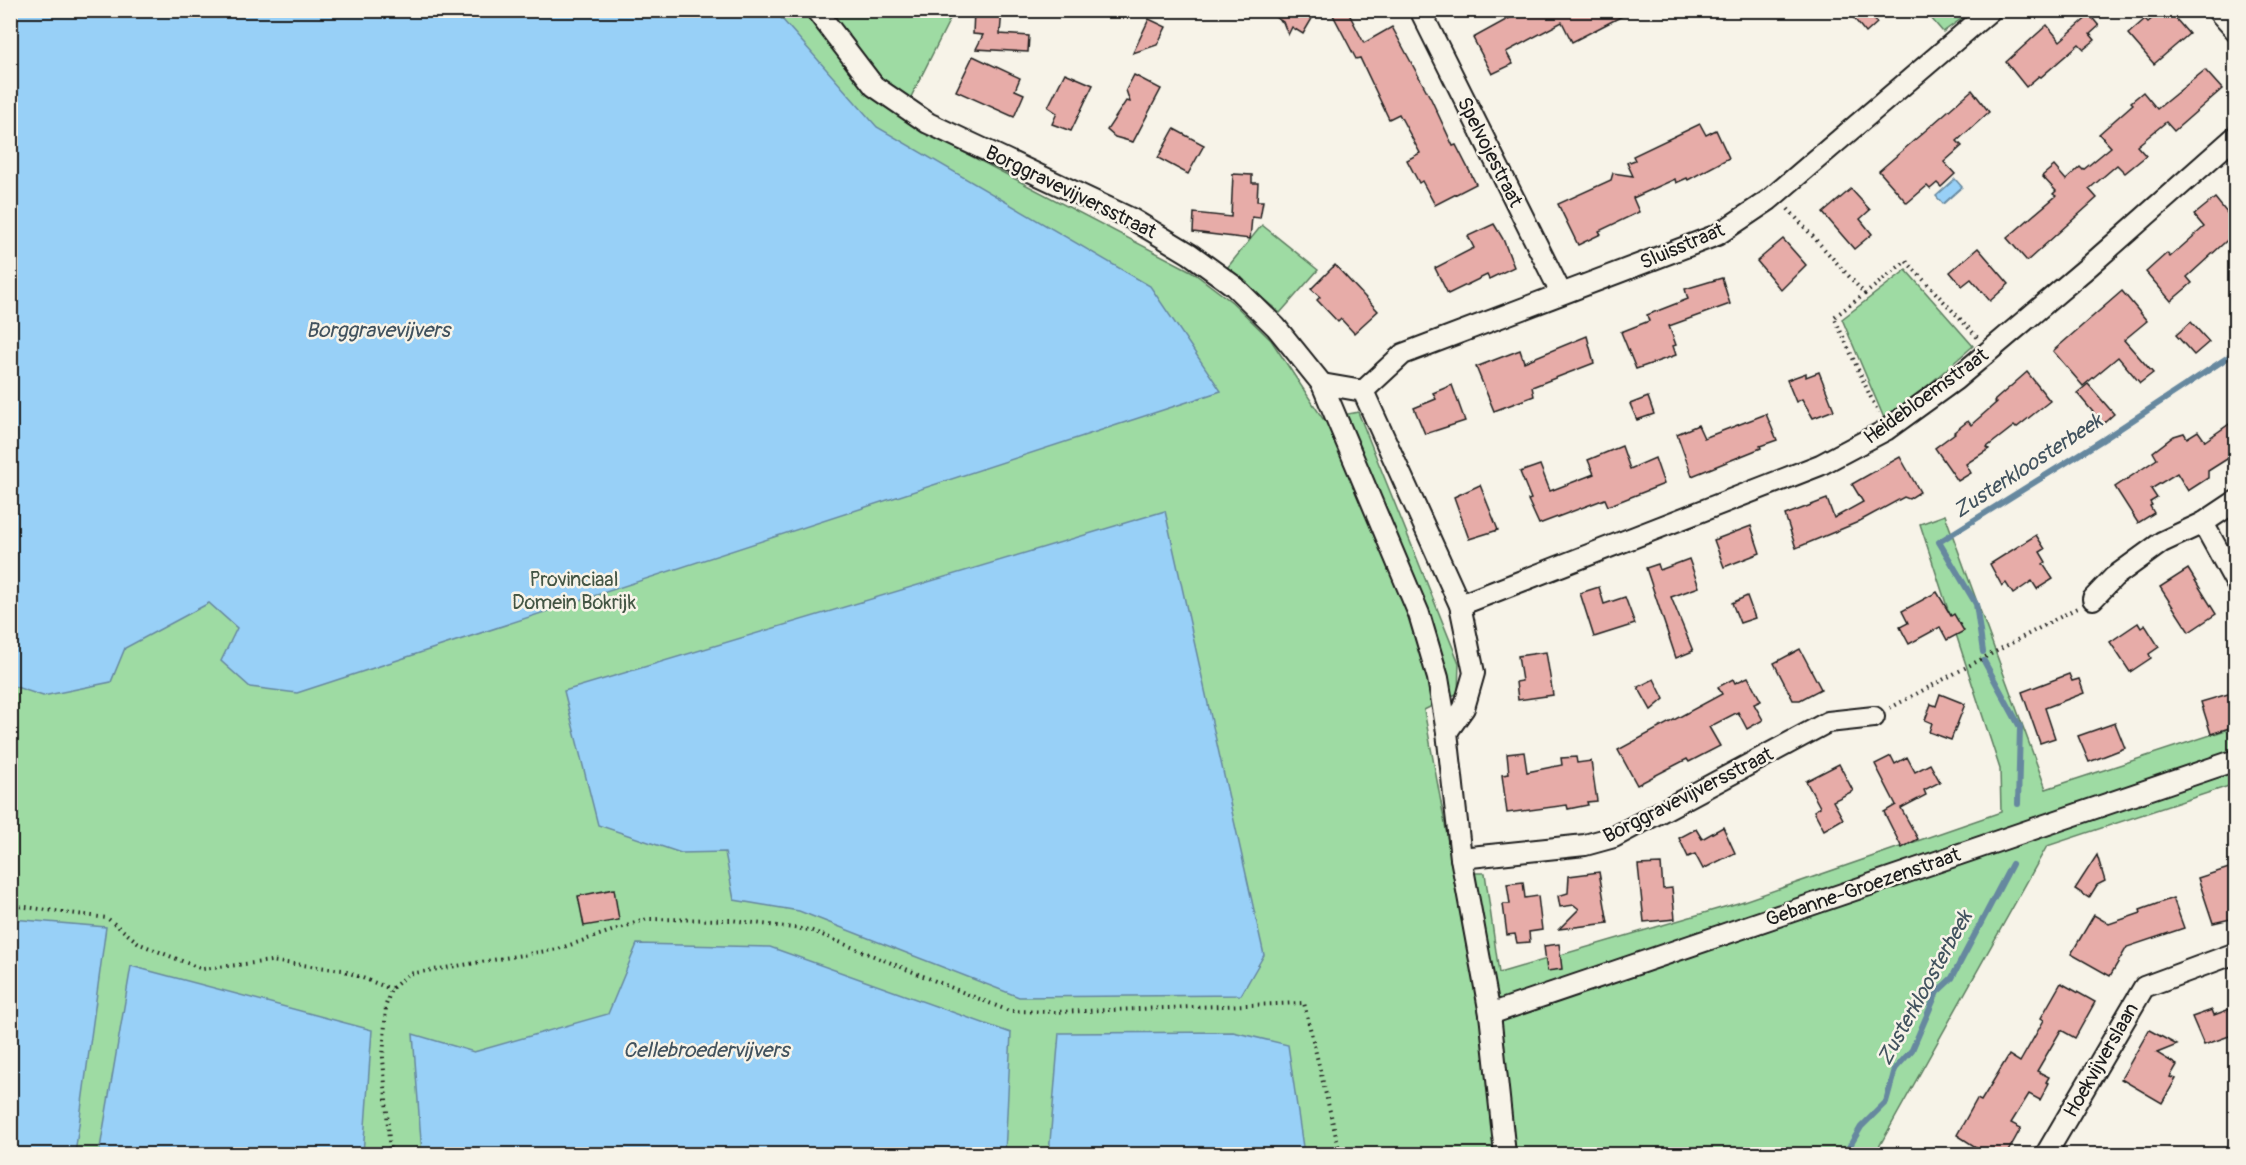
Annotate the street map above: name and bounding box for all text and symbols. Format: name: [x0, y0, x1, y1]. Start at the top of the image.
street label: Spelvojestraat: [1452, 93, 1529, 212]
street label: Borggravevijversstraat: [981, 140, 1162, 245]
street label: Sluisstraat: [1636, 217, 1729, 275]
water label: Borggravevijvers: [306, 317, 453, 344]
street label: Heidebloemstraat: [1859, 342, 1994, 450]
water label: Zusterkloosterbeek: [1948, 407, 2110, 524]
park label: Provinciaal Domein Bokrijk: [512, 567, 637, 615]
street label: Borggravevijversstraat: [1599, 741, 1778, 849]
street label: Gebanne-Groezenstraat: [1762, 842, 1965, 932]
water label: Zusterkloosterbeek: [1871, 904, 1980, 1070]
street label: Hoekvijverslaan: [2058, 998, 2144, 1122]
water label: Cellebroedervijvers: [623, 1037, 792, 1064]

